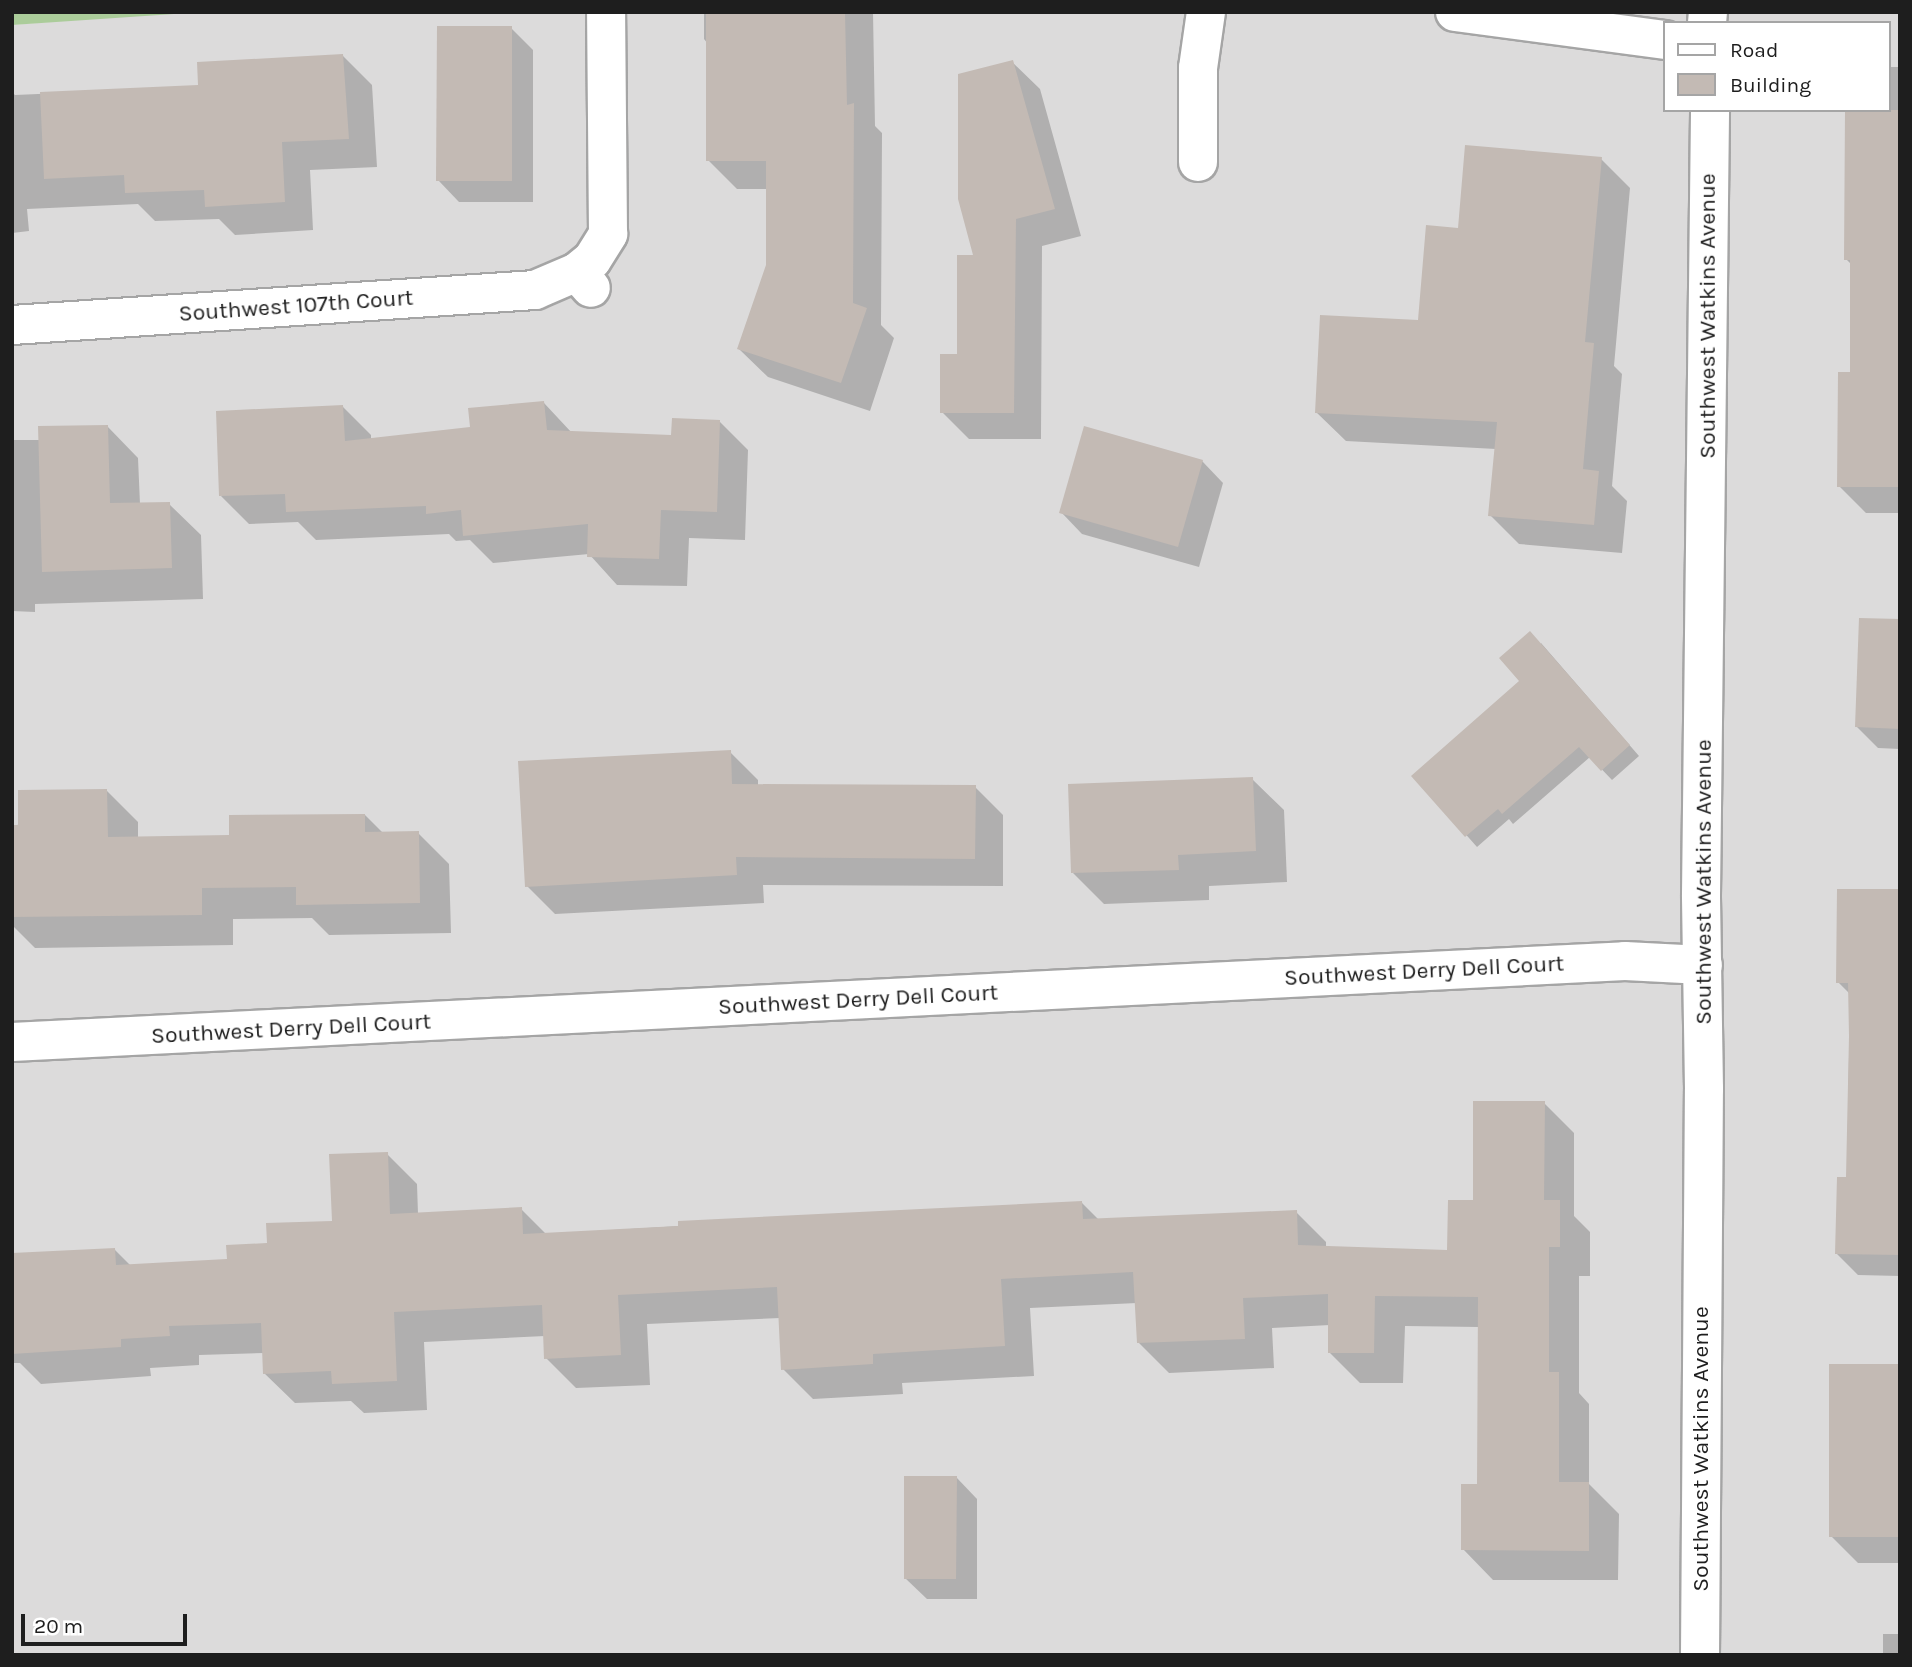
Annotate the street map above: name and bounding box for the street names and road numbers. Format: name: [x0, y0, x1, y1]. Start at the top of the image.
street label: Southwest Watkins Avenue: [1694, 173, 1722, 459]
street label: Southwest 107th Court: [178, 284, 414, 328]
street label: Southwest Watkins Avenue: [1690, 739, 1718, 1025]
street label: Southwest Derry Dell Court: [1283, 950, 1565, 992]
street label: Southwest Derry Dell Court: [717, 979, 999, 1021]
street label: Southwest Derry Dell Court: [150, 1008, 432, 1050]
street label: Southwest Watkins Avenue: [1687, 1306, 1715, 1592]

